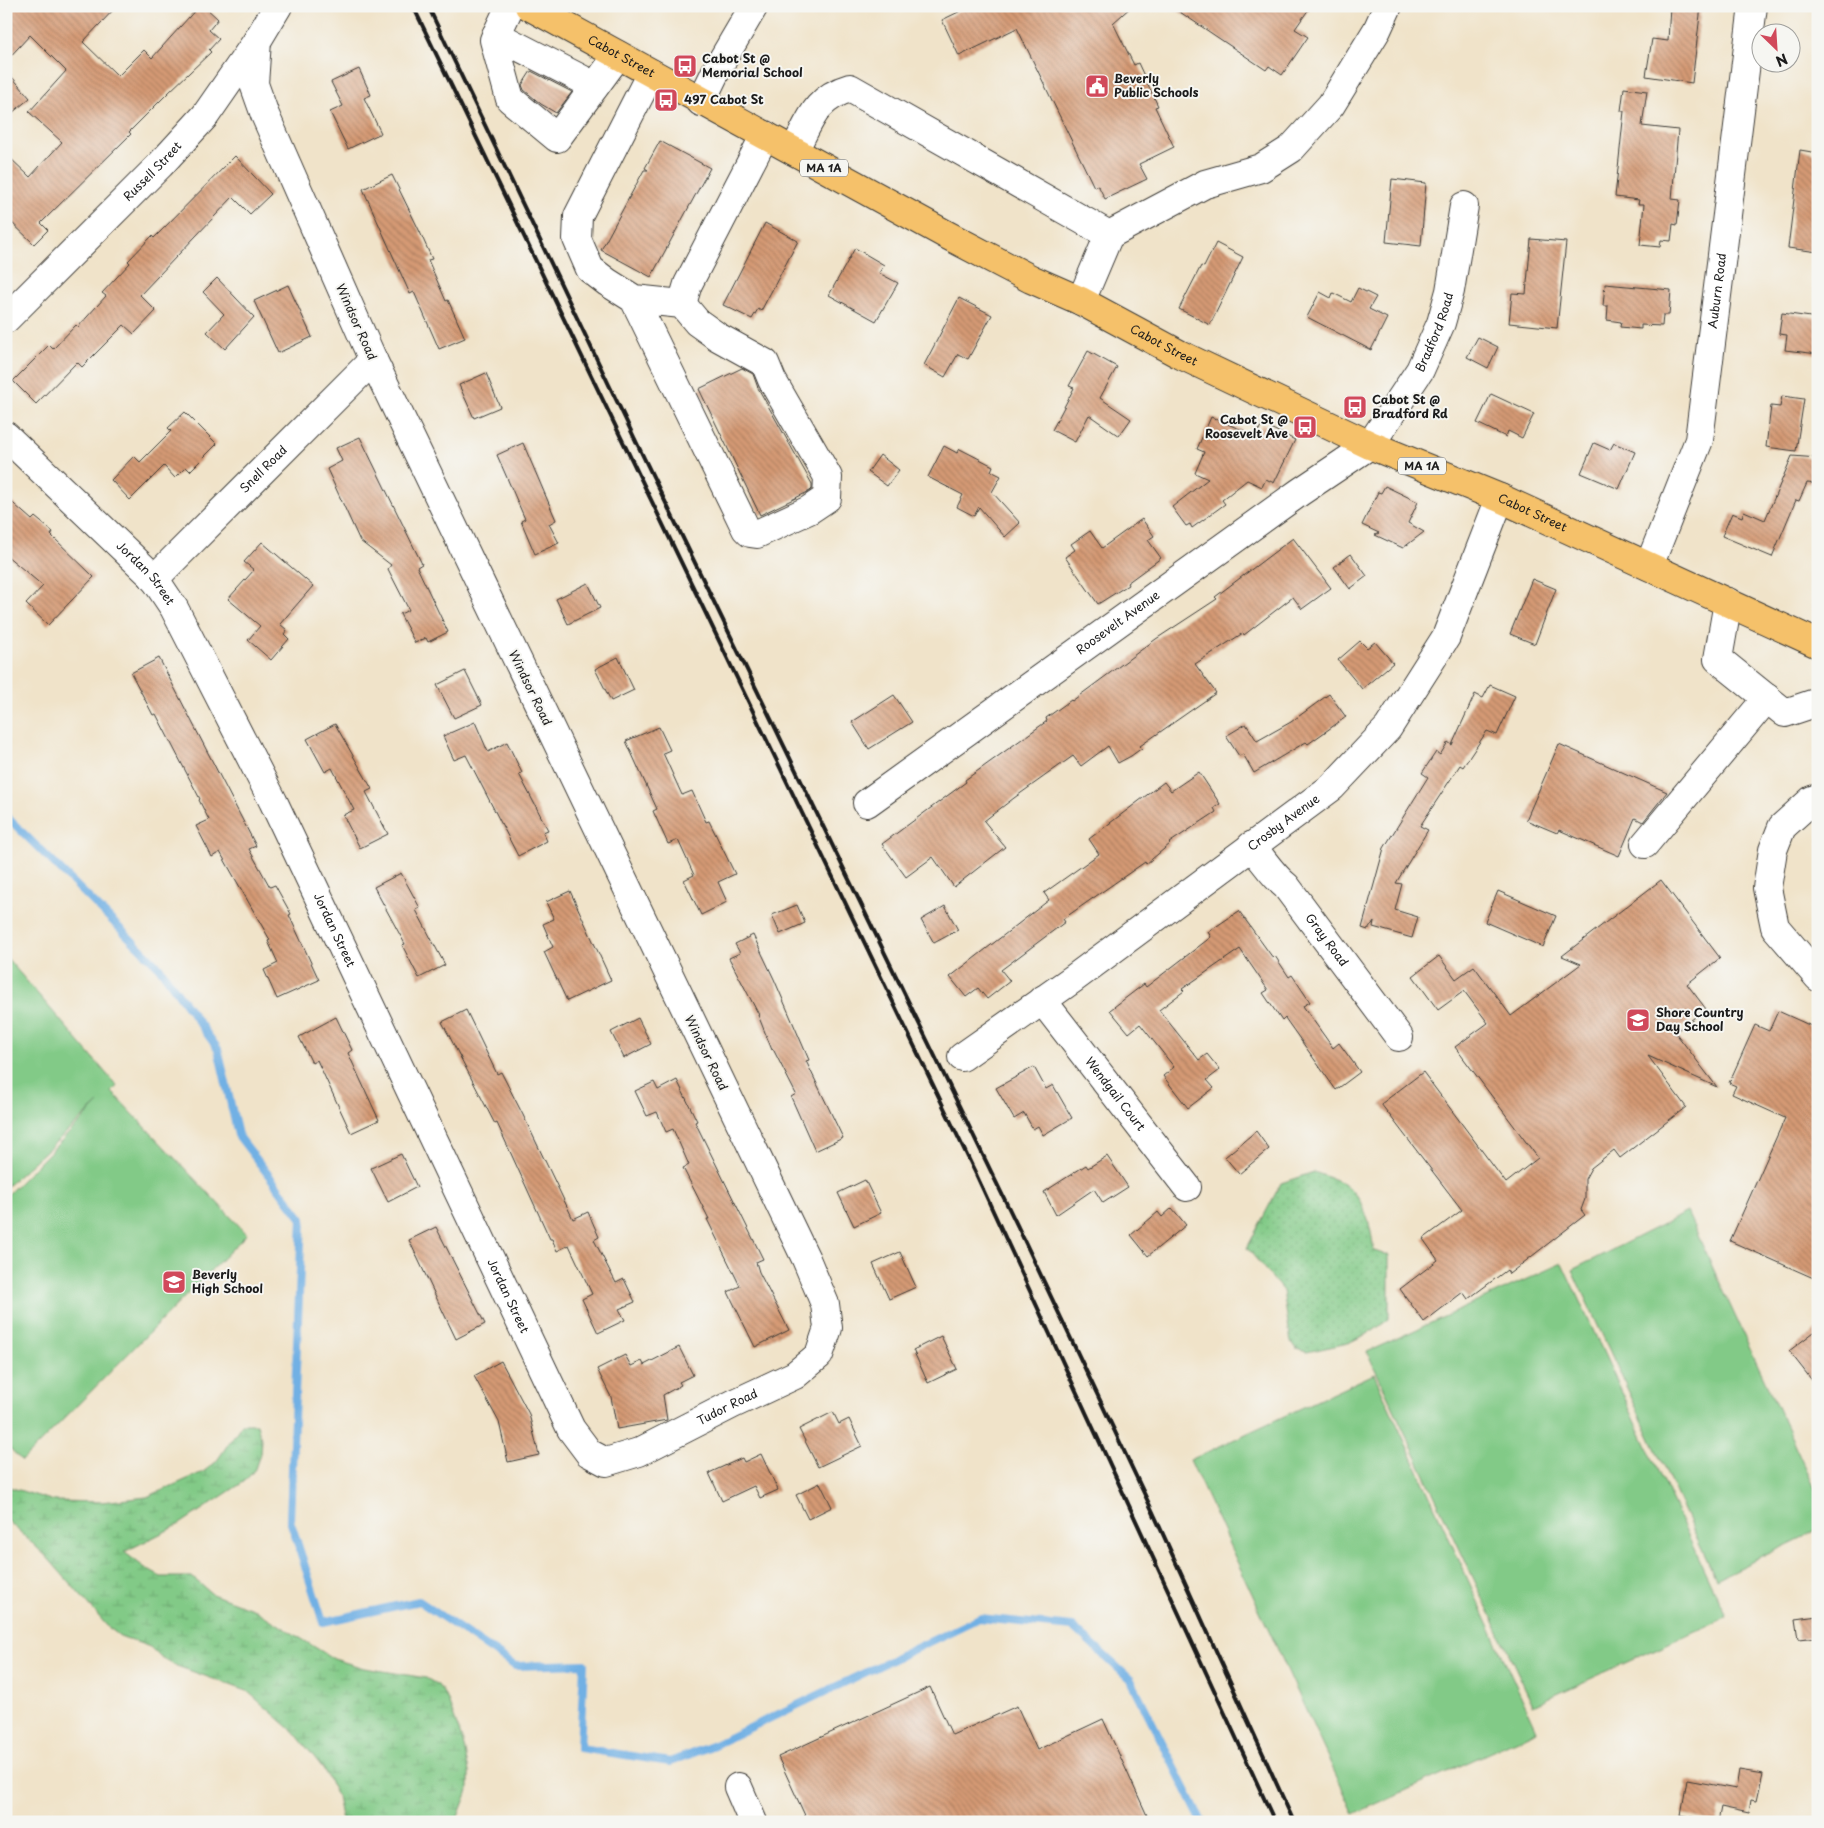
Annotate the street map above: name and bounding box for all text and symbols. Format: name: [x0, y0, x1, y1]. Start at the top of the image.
north arrow: [1752, 22, 1802, 72]
street label: Cabot Street: [585, 30, 658, 81]
text: N: [1772, 48, 1791, 72]
place label: Cabot St @ Memorial School: [702, 49, 803, 81]
bus stop icon: Cabot St @ Memorial School: [672, 53, 698, 79]
place label: Beverly Public Schools: [1114, 69, 1199, 101]
public building icon: Beverly Public Schools: [1084, 73, 1110, 99]
bus stop icon: 497 Cabot St: [653, 87, 679, 113]
place label: 497 Cabot St: [684, 90, 764, 108]
street label: Russell Street: [119, 137, 185, 205]
road number: MA 1A: [800, 160, 848, 177]
street label: Auburn Road: [1703, 252, 1730, 329]
street label: Windsor Road: [332, 281, 382, 363]
street label: Bradford Road: [1410, 290, 1457, 375]
street label: Cabot Street: [1127, 319, 1201, 370]
place label: Cabot St @ Bradford Rd: [1372, 390, 1448, 422]
bus stop icon: Cabot St @ Bradford Rd: [1342, 394, 1368, 420]
place label: Cabot St @ Roosevelt Ave: [1205, 410, 1289, 442]
bus stop icon: Cabot St @ Roosevelt Ave: [1292, 414, 1318, 440]
street label: Snell Road: [235, 441, 291, 497]
road number: MA 1A: [1398, 458, 1446, 474]
street label: Cabot Street: [1495, 488, 1570, 536]
street label: Jordan Street: [113, 537, 180, 608]
street label: Roosevelt Avenue: [1072, 585, 1163, 658]
street label: Windsor Road: [505, 647, 557, 728]
street label: Crosby Avenue: [1243, 789, 1323, 855]
street label: Jordan Street: [310, 889, 361, 970]
street label: Gray Road: [1302, 909, 1353, 970]
place label: Shore Country Day School: [1656, 1003, 1743, 1035]
school or university icon: Shore Country Day School: [1625, 1007, 1651, 1033]
street label: Windsor Road: [681, 1012, 733, 1093]
street label: Wendgail Court: [1081, 1053, 1150, 1134]
street label: Jordan Street: [483, 1255, 534, 1336]
place label: Beverly High School: [192, 1265, 263, 1297]
school or university icon: Beverly High School: [161, 1269, 187, 1295]
street label: Tudor Road: [694, 1384, 760, 1429]

